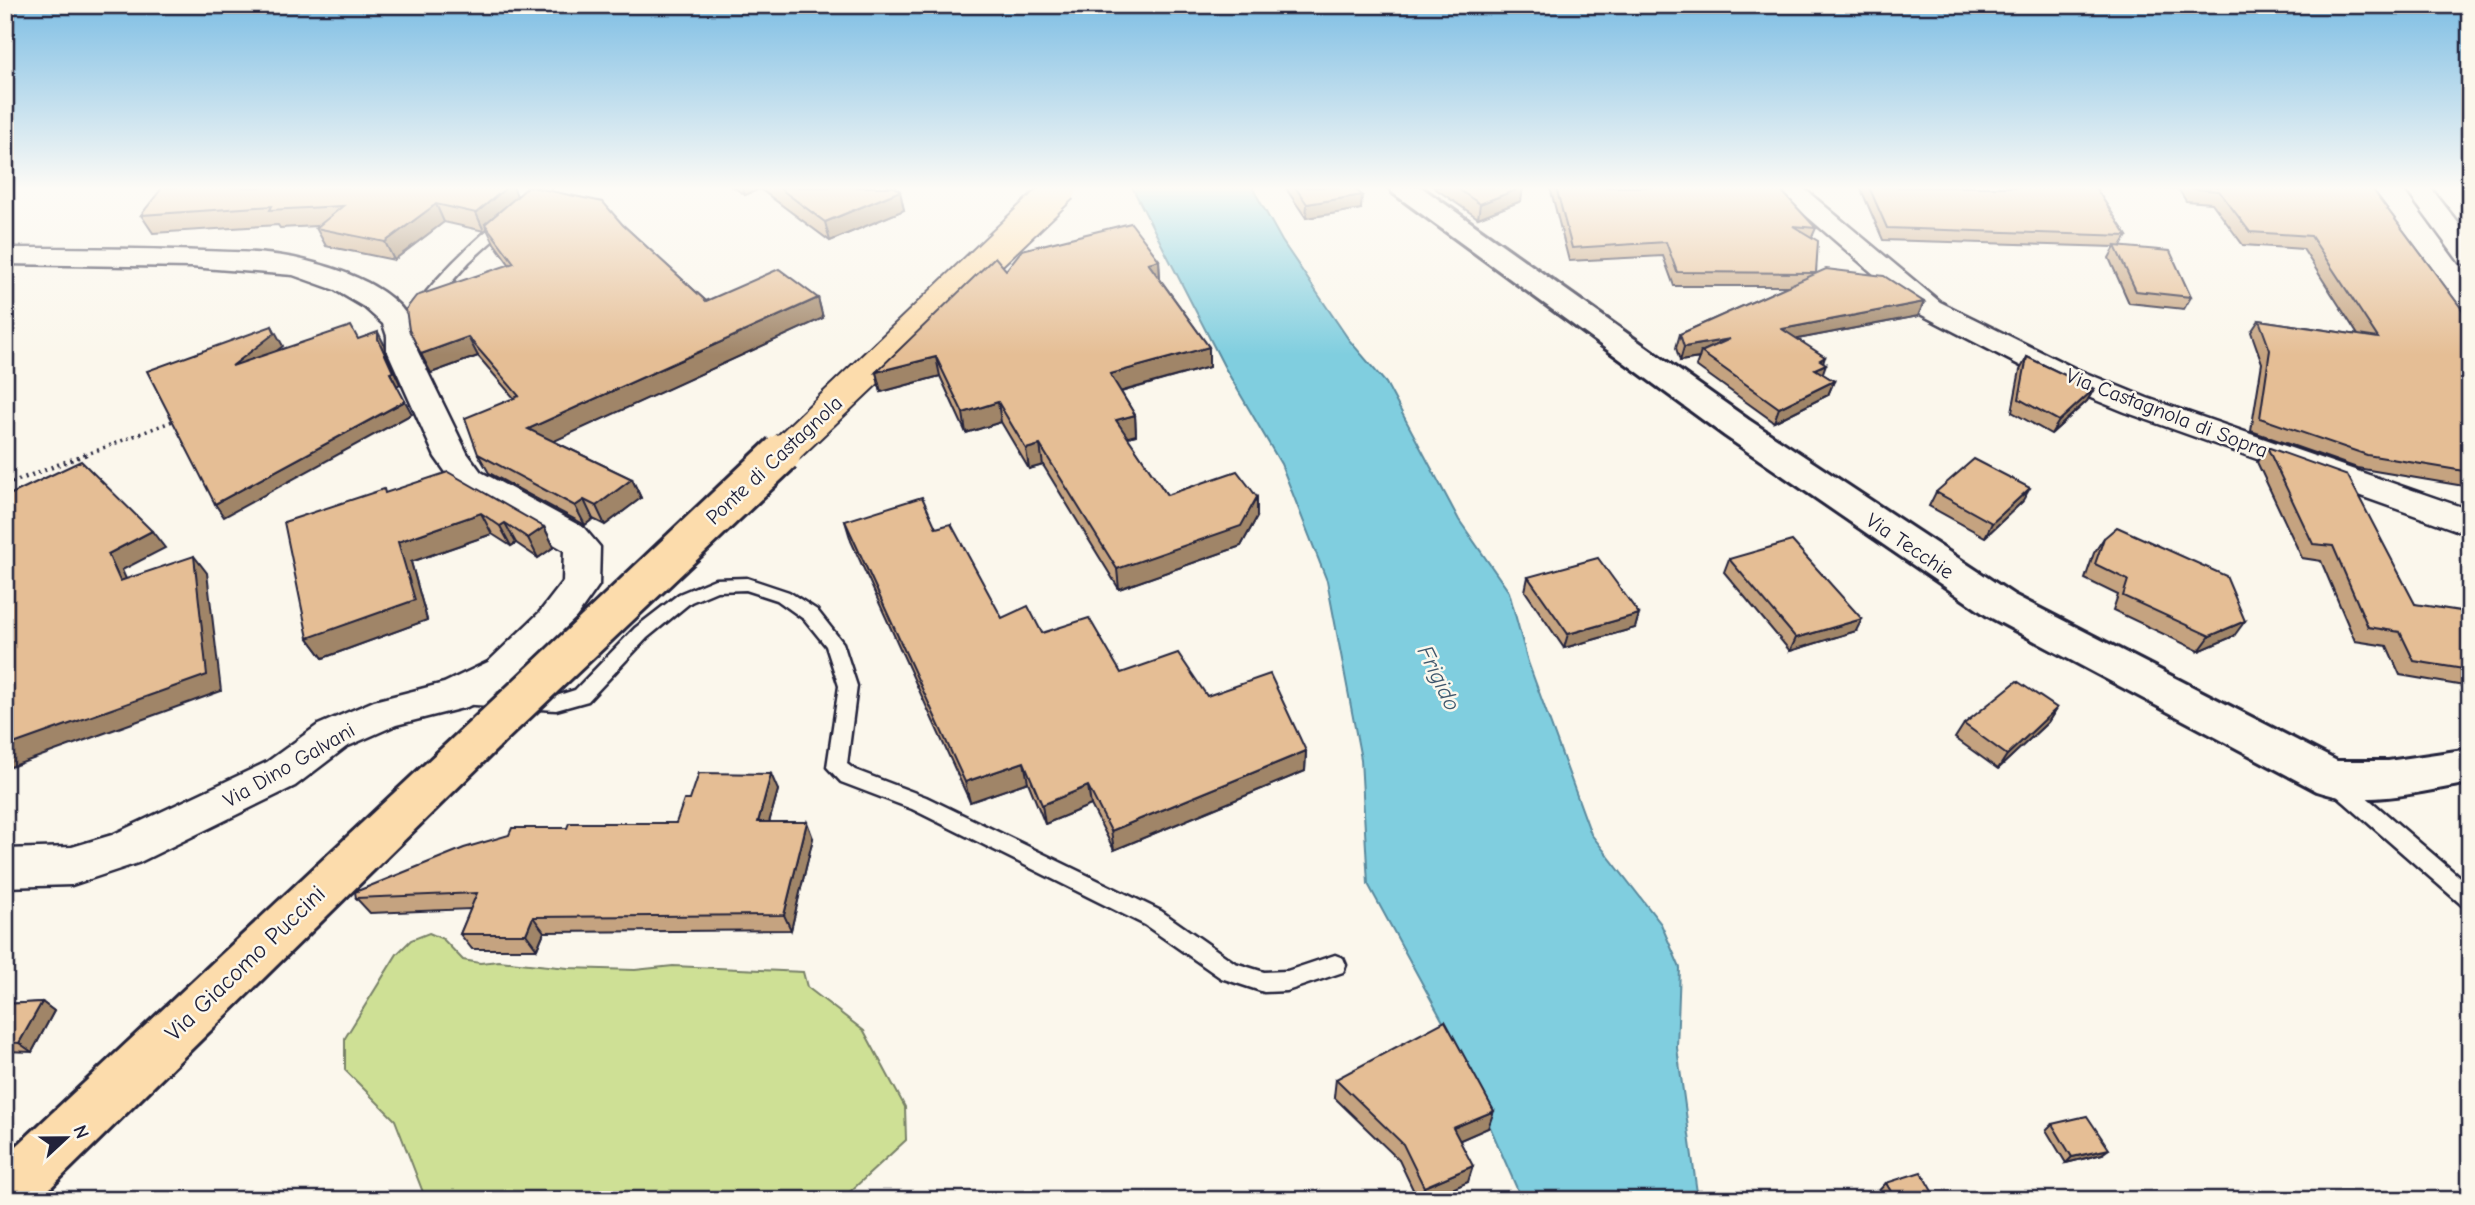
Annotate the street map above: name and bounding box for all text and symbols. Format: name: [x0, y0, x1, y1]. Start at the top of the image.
street label: Via Castagnola di Sopra: [2063, 363, 2271, 463]
street label: Ponte di Castagnola: [701, 391, 847, 529]
street label: Via Tecchie: [1862, 508, 1958, 584]
water label: Frigido: [1412, 641, 1466, 715]
street label: Via Dino Galvani: [219, 718, 359, 812]
street label: Via Giacomo Puccini: [159, 879, 331, 1047]
north arrow: [32, 1104, 102, 1174]
text: N: [68, 1122, 93, 1142]

